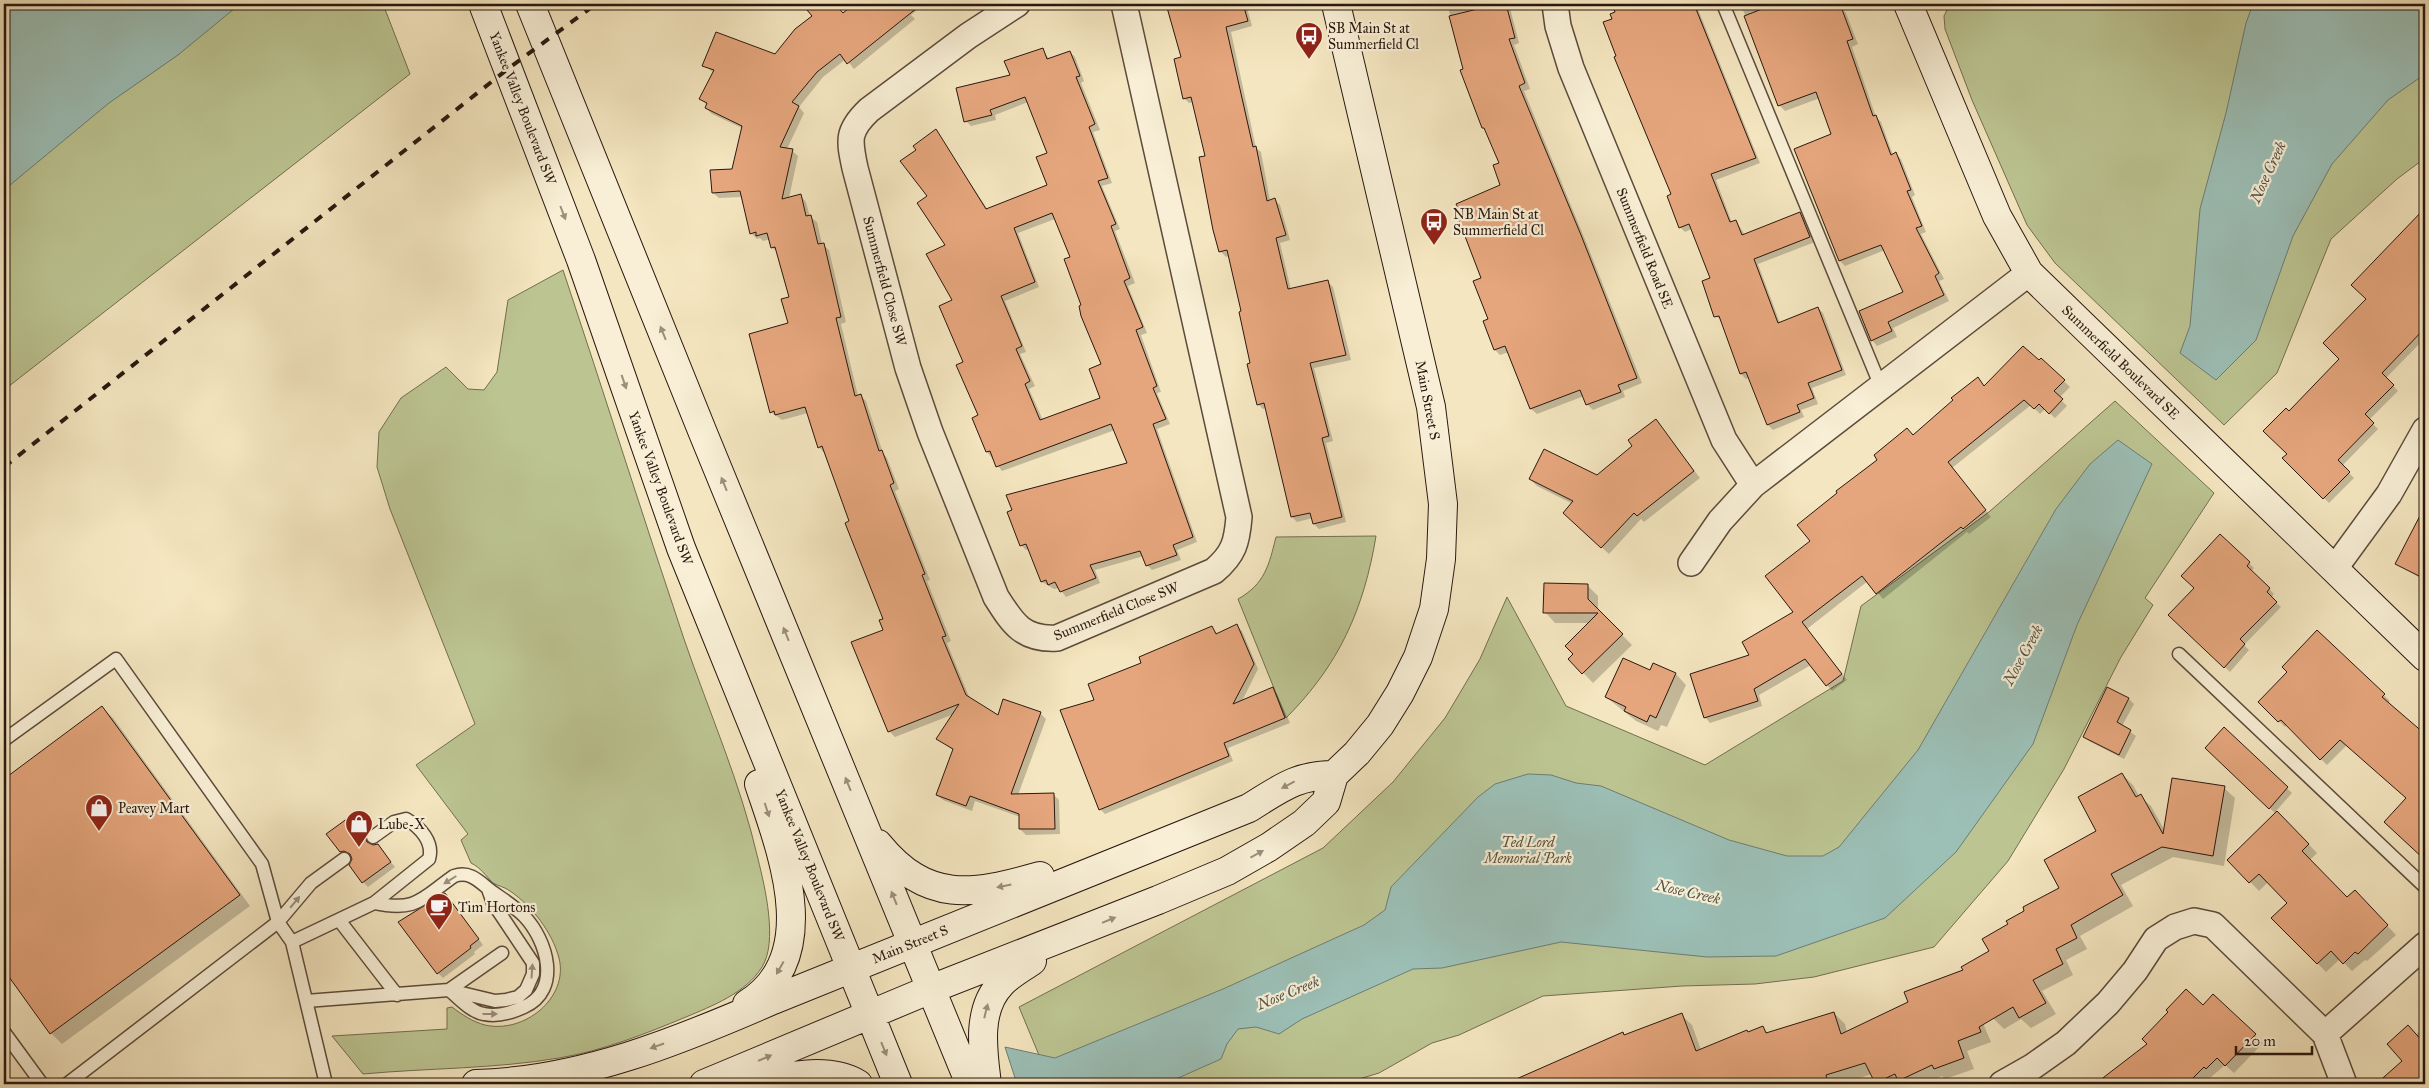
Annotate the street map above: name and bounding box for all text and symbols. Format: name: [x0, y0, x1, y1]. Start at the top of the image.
place label: SB Main St at Summerfield Cl: [1328, 20, 1419, 53]
bus stop icon: SB Main St at Summerfield Cl: [1294, 21, 1324, 60]
street label: Yankee Valley Boulevard SW: [485, 29, 560, 188]
water label: Nose Creek: [2246, 138, 2290, 206]
street label: Summerfield Road SE: [1613, 185, 1677, 311]
one-way arrow: [560, 205, 568, 220]
place label: NB Main St at Summerfield Cl: [1453, 206, 1544, 239]
bus stop icon: NB Main St at Summerfield Cl: [1419, 207, 1449, 246]
street label: Summerfield Close SW: [859, 214, 910, 349]
street label: Summerfield Boulevard SE: [2058, 302, 2183, 423]
one-way arrow: [658, 326, 666, 340]
street label: Main Street S: [1411, 359, 1444, 441]
one-way arrow: [620, 375, 628, 390]
street label: Yankee Valley Boulevard SW: [625, 409, 697, 568]
one-way arrow: [719, 477, 727, 491]
street label: Summerfield Close SW: [1051, 578, 1182, 644]
water label: Nose Creek: [1999, 622, 2047, 689]
one-way arrow: [781, 627, 789, 641]
one-way arrow: [843, 777, 851, 791]
one-way arrow: [1280, 781, 1295, 789]
street label: Yankee Valley Boulevard SW: [771, 787, 848, 944]
shop icon: Peavey Mart: [84, 793, 114, 832]
place label: Peavey Mart: [118, 800, 190, 817]
one-way arrow: [764, 803, 772, 818]
shop icon: Lube-X: [344, 809, 374, 848]
place label: Lube-X: [378, 816, 425, 833]
park label: Ted Lord Memorial Park: [1482, 834, 1573, 867]
one-way arrow: [1249, 850, 1264, 858]
one-way arrow: [443, 875, 456, 884]
water label: Nose Creek: [1653, 876, 1722, 908]
one-way arrow: [995, 882, 1011, 890]
one-way arrow: [890, 891, 898, 905]
cafe icon: Tim Hortons: [424, 892, 454, 931]
one-way arrow: [289, 896, 300, 909]
place label: Tim Hortons: [458, 899, 535, 916]
one-way arrow: [1101, 916, 1116, 923]
street label: Main Street S: [870, 921, 951, 967]
one-way arrow: [776, 960, 784, 975]
one-way arrow: [528, 962, 536, 978]
water label: Nose Creek: [1253, 972, 1322, 1014]
one-way arrow: [983, 1003, 991, 1018]
one-way arrow: [483, 1010, 499, 1018]
scale bar: [2236, 1023, 2313, 1055]
text: 20 m: [2244, 1032, 2276, 1050]
one-way arrow: [649, 1042, 664, 1050]
one-way arrow: [880, 1042, 888, 1057]
one-way arrow: [758, 1054, 772, 1062]

